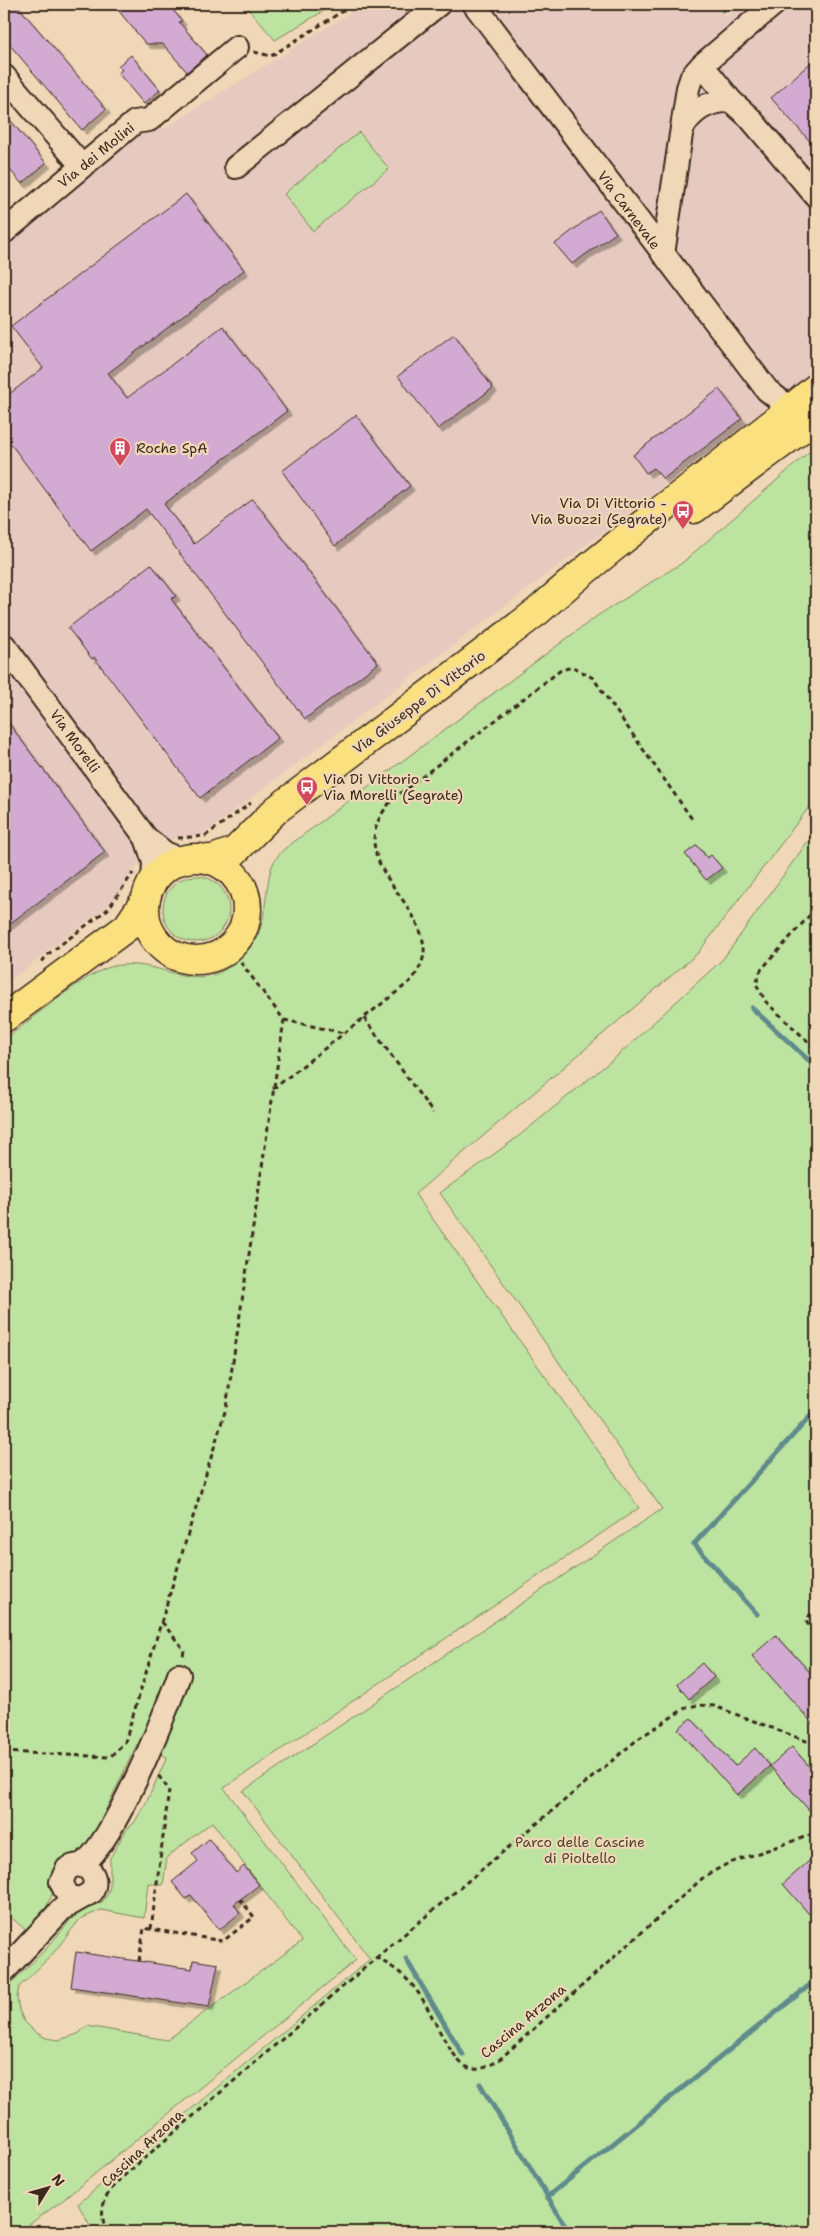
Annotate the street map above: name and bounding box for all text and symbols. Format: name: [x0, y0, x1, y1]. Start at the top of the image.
street label: Via dei Molini: [54, 118, 138, 192]
street label: Via Carnevale: [594, 167, 664, 253]
building icon: Roche SpA: [108, 436, 132, 467]
place label: Roche SpA: [136, 439, 207, 457]
place label: Via Di Vittorio - Via Buozzi (Segrate): [530, 494, 667, 528]
bus stop icon: Via Di Vittorio - Via Buozzi (Segrate): [671, 499, 695, 530]
street label: Via Giuseppe Di Vittorio: [349, 646, 489, 758]
street label: Via Morelli: [46, 706, 104, 776]
place label: Via Di Vittorio - Via Morelli (Segrate): [323, 770, 463, 804]
bus stop icon: Via Di Vittorio - Via Morelli (Segrate): [295, 775, 319, 806]
park label: Parco delle Cascine di Pioltello: [515, 1833, 645, 1867]
street label: Cascina Arzona: [477, 1980, 570, 2062]
street label: Cascina Arzona: [97, 2105, 187, 2191]
north arrow: [22, 2164, 72, 2214]
text: N: [48, 2170, 69, 2190]

